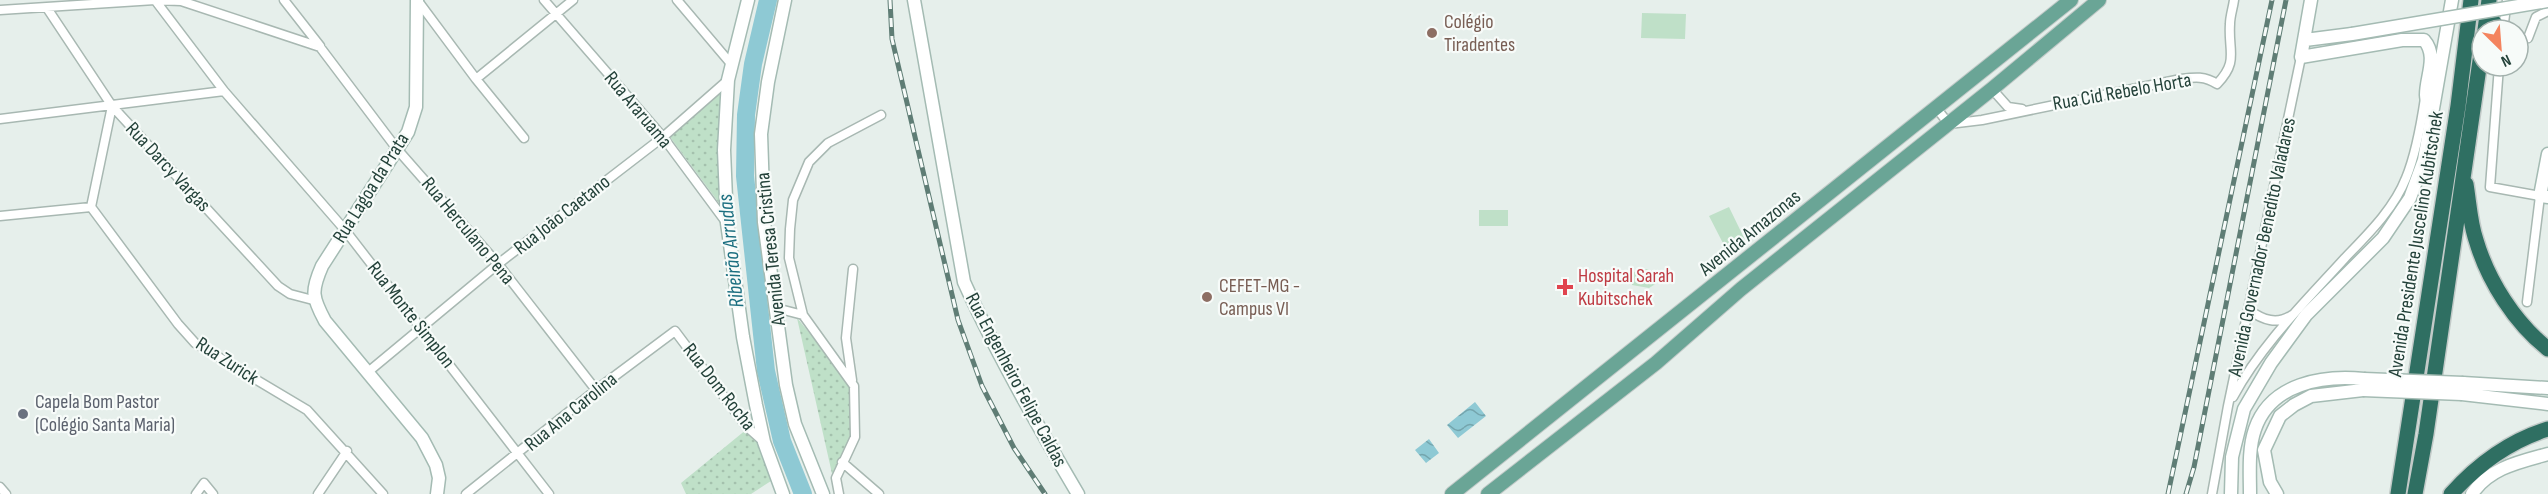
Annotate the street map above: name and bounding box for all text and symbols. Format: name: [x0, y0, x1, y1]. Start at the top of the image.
place label: Colégio Tiradentes: [1444, 10, 1515, 57]
north arrow: [2470, 18, 2530, 78]
marker: Colégio Tiradentes: [1425, 26, 1439, 40]
text: N: [2498, 50, 2514, 71]
street label: Rua Araruama: [599, 67, 677, 153]
street label: Rua Cid Rebelo Horta: [2051, 68, 2193, 116]
street label: Avenida Presidente Juscelino Kubitschek: [2383, 109, 2449, 379]
street label: Avenida Governador Benedito Valadares: [2223, 115, 2301, 380]
street label: Rua Darcy Vargas: [120, 117, 216, 217]
street label: Rua Lagoa da Prata: [328, 129, 414, 247]
street label: Rua João Caetano: [509, 170, 615, 260]
street label: Avenida Teresa Cristina: [751, 171, 791, 328]
street label: Rua Herculano Pena: [416, 172, 520, 290]
street label: Avenida Amazonas: [1694, 185, 1806, 282]
water label: Ribeirão Arrudas: [713, 192, 749, 309]
street label: Rua Monte Simplon: [362, 257, 460, 373]
place label: Hospital Sarah Kubitschek: [1578, 264, 1674, 311]
place label: CEFET-MG - Campus VI: [1219, 274, 1300, 321]
marker: Hospital Sarah Kubitschek: [1556, 278, 1574, 296]
street label: Rua Engenheiro Felipe Caldas: [960, 289, 1072, 471]
marker: CEFET-MG - Campus VI: [1200, 290, 1214, 304]
street label: Rua Zurick: [191, 332, 263, 390]
street label: Rua Dom Rocha: [677, 339, 761, 435]
street label: Rua Ana Carolina: [520, 368, 622, 456]
place label: Capela Bom Pastor (Colégio Santa Maria): [35, 390, 175, 437]
marker: Capela Bom Pastor (Colégio Santa Maria): [16, 407, 30, 421]

